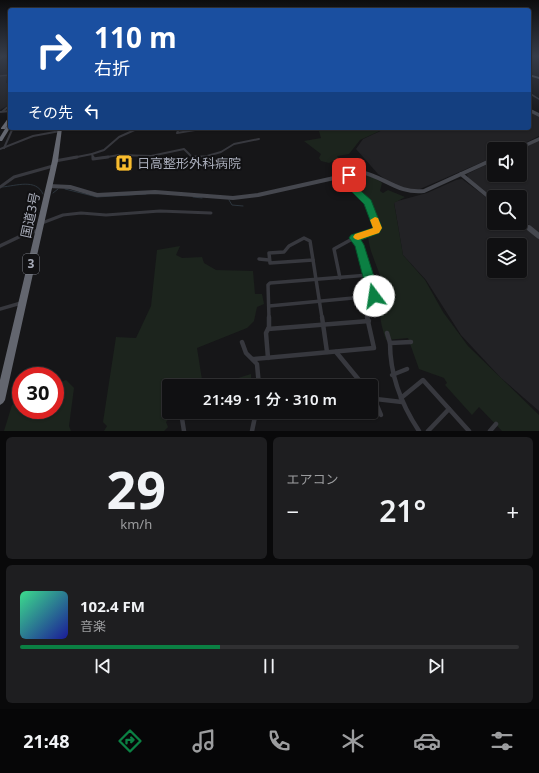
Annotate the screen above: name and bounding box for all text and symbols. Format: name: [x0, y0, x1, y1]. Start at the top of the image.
text: 110 m: [94, 18, 177, 56]
icon: right: [28, 24, 80, 76]
text: 右折: [94, 56, 130, 80]
icon: left: [81, 100, 103, 122]
text: その先: [28, 102, 73, 122]
map controls: [487, 142, 527, 278]
button: sound: [487, 142, 527, 182]
hospital icon: 日高整形外科病院: [114, 153, 134, 173]
place label: 日高整形外科病院: [137, 154, 241, 172]
pin: [332, 158, 366, 192]
icon: arrive: [338, 164, 360, 186]
street label: 国道3号: [16, 190, 44, 240]
button: search: [487, 190, 527, 230]
button: layers: [487, 238, 527, 278]
road number: 3: [23, 254, 39, 274]
position arrow: [353, 275, 395, 317]
speed limit sign: 30: [12, 367, 64, 419]
text: 21:49 · 1 分 · 310 m: [203, 389, 337, 409]
text: 29: [107, 453, 166, 524]
text: エアコン: [287, 470, 339, 488]
text: 21°: [379, 490, 426, 531]
text: −: [287, 496, 299, 526]
text: +: [506, 496, 519, 526]
text: km/h: [120, 515, 152, 533]
text: 102.4 FM: [80, 596, 145, 616]
text: 音楽: [80, 617, 106, 635]
icon: previous: [92, 655, 114, 677]
icon: pause: [258, 655, 280, 677]
icon: next: [425, 655, 447, 677]
icon: directions: [116, 727, 144, 755]
icon: music: [190, 727, 218, 755]
icon: phone: [265, 727, 293, 755]
icon: climate: [339, 727, 367, 755]
icon: car: [413, 727, 441, 755]
icon: filters: [488, 727, 516, 755]
text: 21:48: [23, 729, 69, 753]

